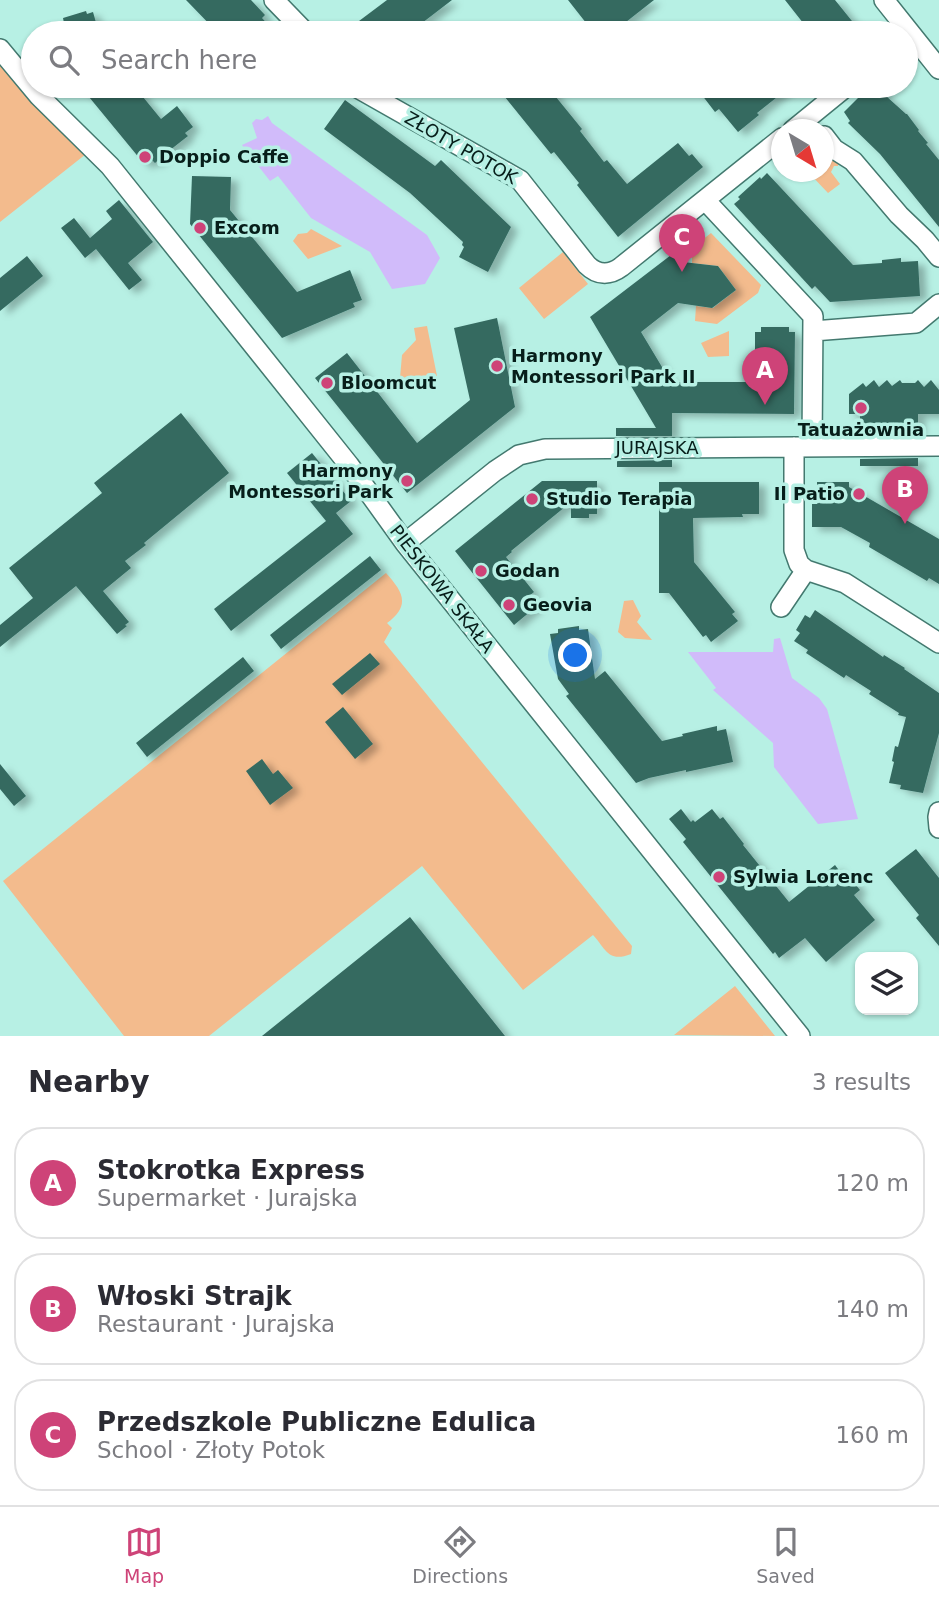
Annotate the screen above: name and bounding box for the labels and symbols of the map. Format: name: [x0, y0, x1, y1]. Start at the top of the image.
street label: ZŁOTY POTOK: [401, 107, 522, 189]
north arrow: [771, 119, 834, 182]
place label: Doppio Caffe: [159, 146, 289, 167]
marker: Doppio Caffe: [137, 149, 153, 165]
pin: C: [659, 214, 705, 272]
place label: Excom: [214, 217, 280, 238]
marker: Excom: [192, 220, 208, 236]
place label: Harmony Montessori Park II: [511, 345, 695, 387]
pin: A: [742, 347, 788, 405]
marker: Harmony Montessori Park II: [489, 358, 505, 374]
place label: Bloomcut: [341, 372, 437, 393]
marker: Bloomcut: [319, 375, 335, 391]
marker: Tatuażownia: [853, 400, 869, 416]
place label: Tatuażownia: [798, 419, 924, 440]
street label: JURAJSKA: [614, 437, 699, 458]
place label: Harmony Montessori Park: [228, 460, 394, 502]
pin: B: [882, 466, 928, 524]
marker: Harmony Montessori Park: [399, 473, 415, 489]
place label: Il Patio: [774, 483, 845, 504]
marker: Il Patio: [851, 486, 867, 502]
place label: Studio Terapia: [546, 488, 692, 509]
marker: Studio Terapia: [524, 491, 540, 507]
street label: PIESKOWA SKAŁA: [386, 521, 499, 657]
place label: Godan: [495, 560, 560, 581]
marker: Godan: [473, 563, 489, 579]
place label: Geovia: [523, 594, 592, 615]
marker: Geovia: [501, 597, 517, 613]
your location: [558, 638, 592, 672]
place label: Sylwia Lorenc: [733, 866, 873, 887]
marker: Sylwia Lorenc: [711, 869, 727, 885]

